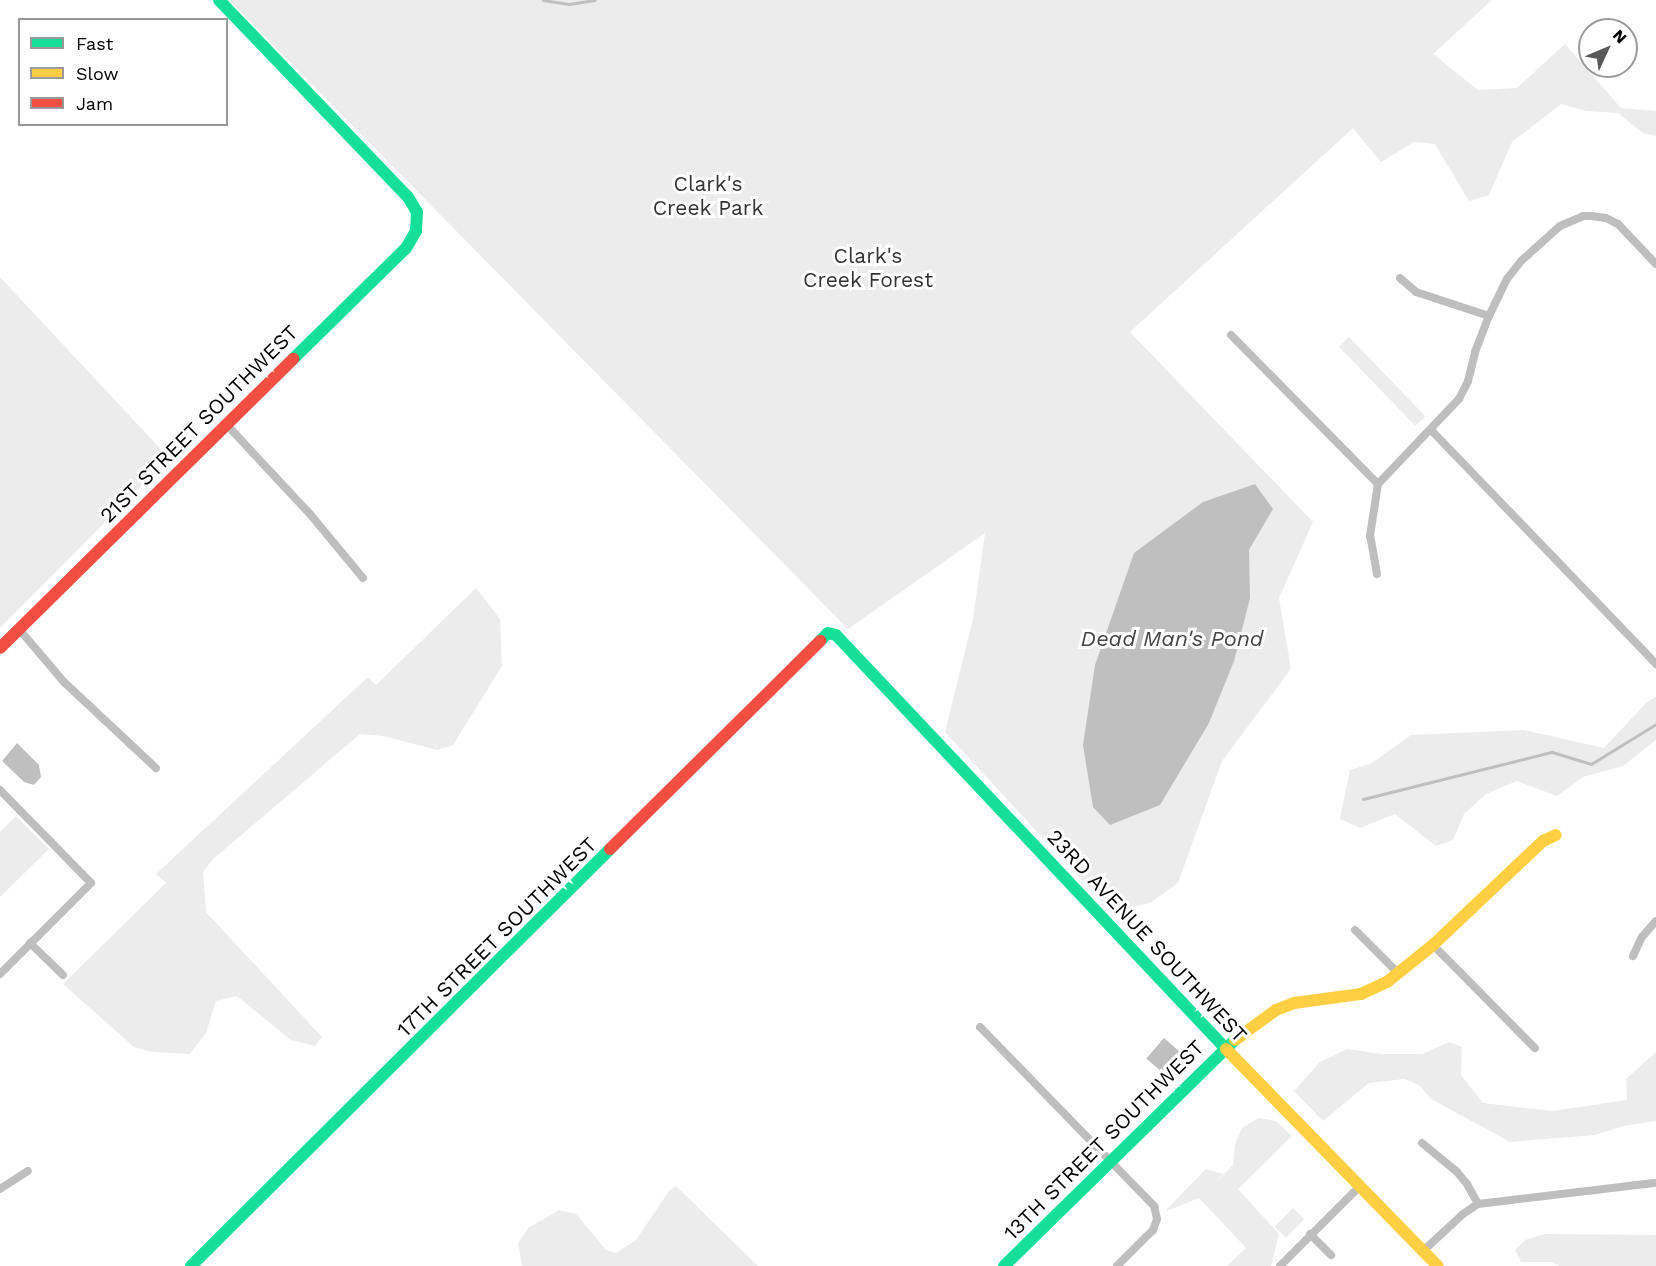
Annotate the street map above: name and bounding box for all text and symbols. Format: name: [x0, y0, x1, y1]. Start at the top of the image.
legend: [18, 18, 228, 126]
north arrow: [1578, 18, 1638, 78]
text: N: [1609, 26, 1631, 47]
text: Fast: [76, 33, 113, 54]
text: Slow: [76, 63, 119, 84]
text: Jam: [76, 93, 113, 114]
park label: Clark's Creek Park: [652, 171, 764, 221]
park label: Clark's Creek Forest: [803, 243, 933, 293]
street label: 21ST STREET SOUTHWEST: [94, 319, 304, 529]
water label: Dead Man's Pond: [1081, 626, 1263, 652]
street label: 23RD AVENUE SOUTHWEST: [1041, 824, 1253, 1048]
street label: 17TH STREET SOUTHWEST: [392, 832, 602, 1042]
street label: 13TH STREET SOUTHWEST: [999, 1035, 1209, 1245]

